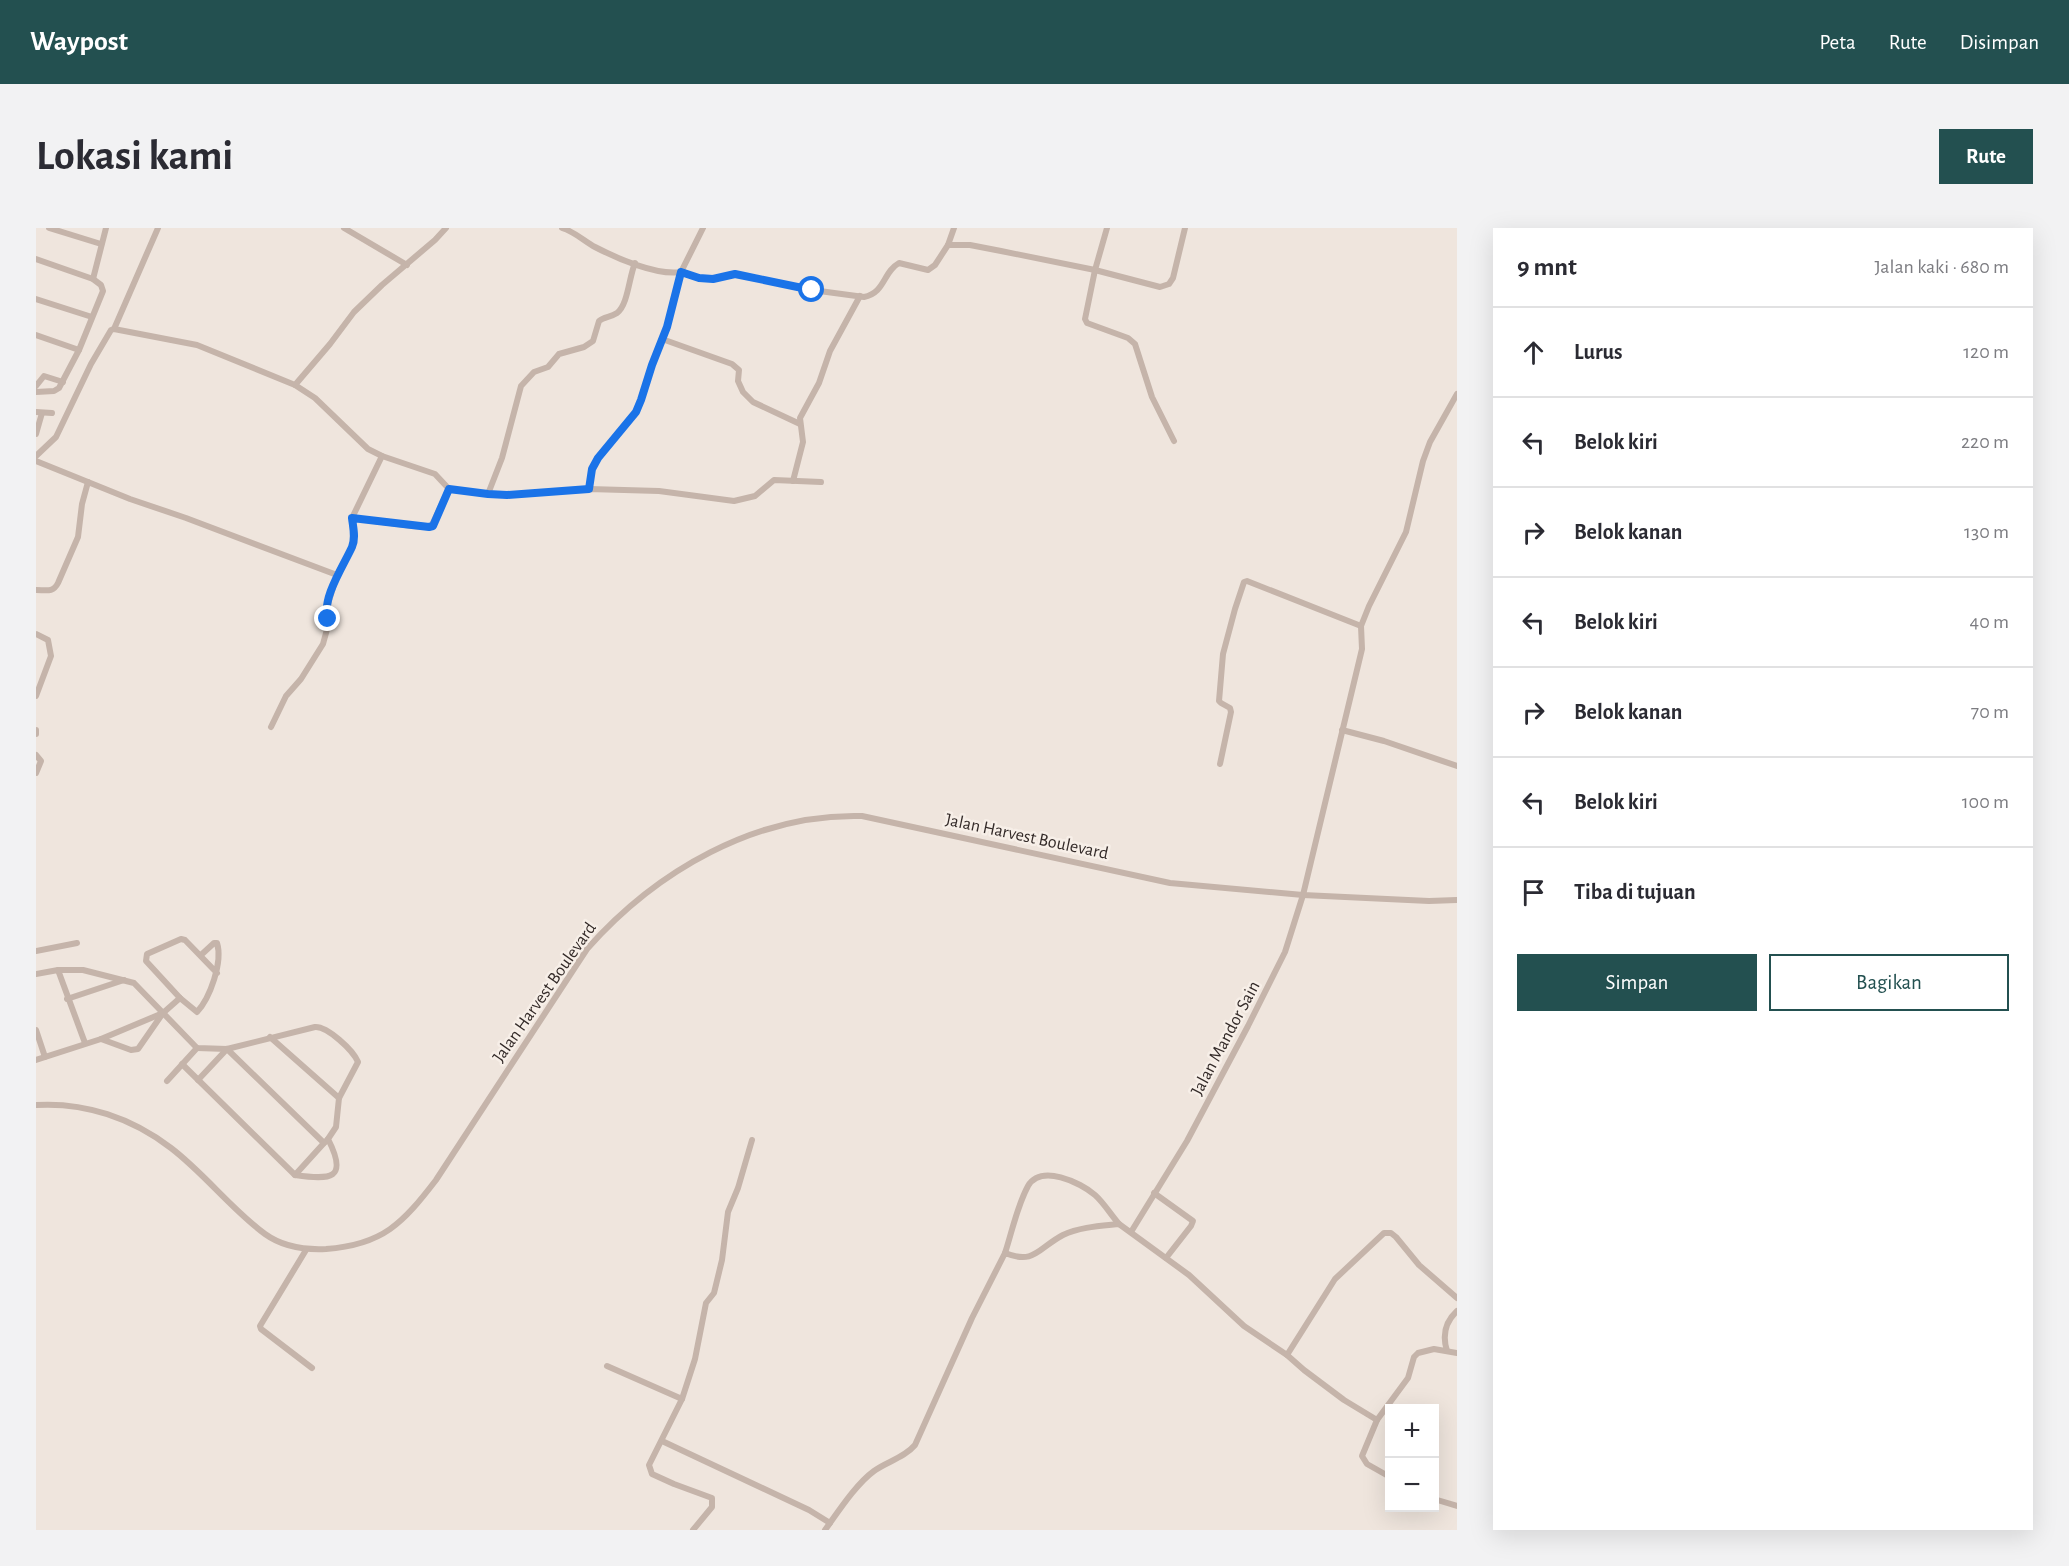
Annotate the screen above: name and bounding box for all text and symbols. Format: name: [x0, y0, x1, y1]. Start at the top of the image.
text: Waypost: [30, 28, 128, 56]
text: Peta: [1820, 32, 1856, 53]
text: Rute: [1889, 32, 1927, 53]
text: Disimpan: [1960, 32, 2039, 53]
button: Rute: [1939, 129, 2033, 184]
text: Lokasi kami: [36, 135, 233, 177]
text: 9 mnt: [1517, 254, 1577, 280]
text: Jalan kaki · 680 m: [1875, 257, 2009, 277]
route start: [798, 276, 824, 302]
icon: ahead: [1517, 336, 1550, 369]
text: Lurus: [1574, 341, 1623, 363]
text: 120 m: [1963, 342, 2009, 362]
icon: left: [1517, 426, 1550, 459]
text: Belok kiri: [1574, 431, 1658, 453]
text: 220 m: [1961, 432, 2009, 452]
icon: right: [1517, 516, 1550, 549]
text: Belok kanan: [1574, 521, 1682, 543]
text: 130 m: [1964, 522, 2009, 542]
route end: [314, 605, 340, 631]
icon: left: [1517, 606, 1550, 639]
text: Belok kiri: [1574, 611, 1658, 633]
text: 40 m: [1970, 612, 2009, 632]
icon: right: [1517, 696, 1550, 729]
text: Belok kanan: [1574, 701, 1682, 723]
text: 70 m: [1971, 702, 2009, 722]
icon: left: [1517, 786, 1550, 819]
text: Belok kiri: [1574, 791, 1658, 813]
text: 100 m: [1962, 792, 2009, 812]
street label: Jalan Harvest Boulevard: [944, 811, 1110, 863]
icon: arrive: [1517, 876, 1550, 909]
text: Tiba di tujuan: [1574, 881, 1696, 903]
street label: Jalan Harvest Boulevard: [490, 919, 600, 1066]
button: Simpan: [1517, 954, 1757, 1011]
button: Bagikan: [1769, 954, 2009, 1011]
street label: Jalan Mandor Sain: [1188, 978, 1264, 1099]
map controls: [1385, 1404, 1439, 1512]
button: +: [1385, 1404, 1439, 1458]
button: −: [1385, 1458, 1439, 1512]

